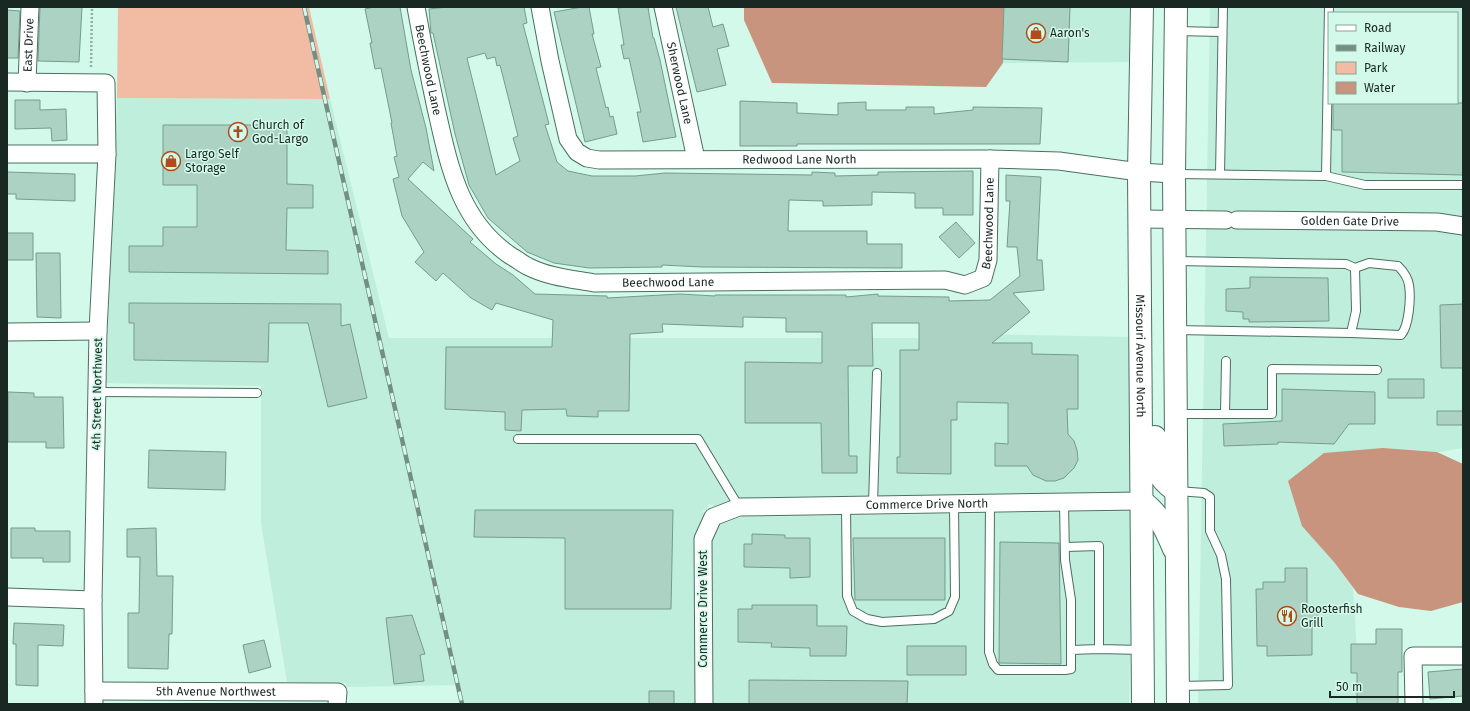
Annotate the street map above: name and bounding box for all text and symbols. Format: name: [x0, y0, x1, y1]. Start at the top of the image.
legend: [1328, 12, 1458, 104]
street label: East Drive: [20, 18, 37, 72]
text: Road: [1364, 21, 1392, 35]
shop icon: Aaron's: [1025, 22, 1047, 44]
street label: Beechwood Lane: [412, 23, 444, 117]
place label: Aaron's: [1050, 26, 1090, 40]
street label: Sherwood Lane: [664, 41, 695, 126]
text: Railway: [1364, 41, 1405, 55]
text: Park: [1364, 61, 1388, 75]
text: Water: [1364, 81, 1396, 95]
place label: Church of God-Largo: [252, 118, 309, 146]
church icon: Church of God-Largo: [227, 121, 249, 143]
place label: Largo Self Storage: [185, 147, 240, 175]
shop icon: Largo Self Storage: [160, 150, 182, 172]
street label: Redwood Lane North: [742, 152, 857, 167]
street label: Beechwood Lane: [979, 177, 997, 271]
street label: Golden Gate Drive: [1301, 214, 1399, 229]
street label: Beechwood Lane: [622, 275, 714, 290]
street label: Missouri Avenue North: [1133, 294, 1148, 418]
street label: 4th Street Northwest: [89, 337, 105, 451]
street label: Commerce Drive North: [865, 496, 988, 512]
street label: Commerce Drive West: [696, 550, 710, 668]
place label: Roosterfish Grill: [1301, 602, 1363, 630]
restaurant icon: Roosterfish Grill: [1276, 605, 1298, 627]
scale bar: [1330, 673, 1454, 699]
text: 50 m: [1336, 680, 1362, 694]
street label: 5th Avenue Northwest: [156, 684, 277, 699]

